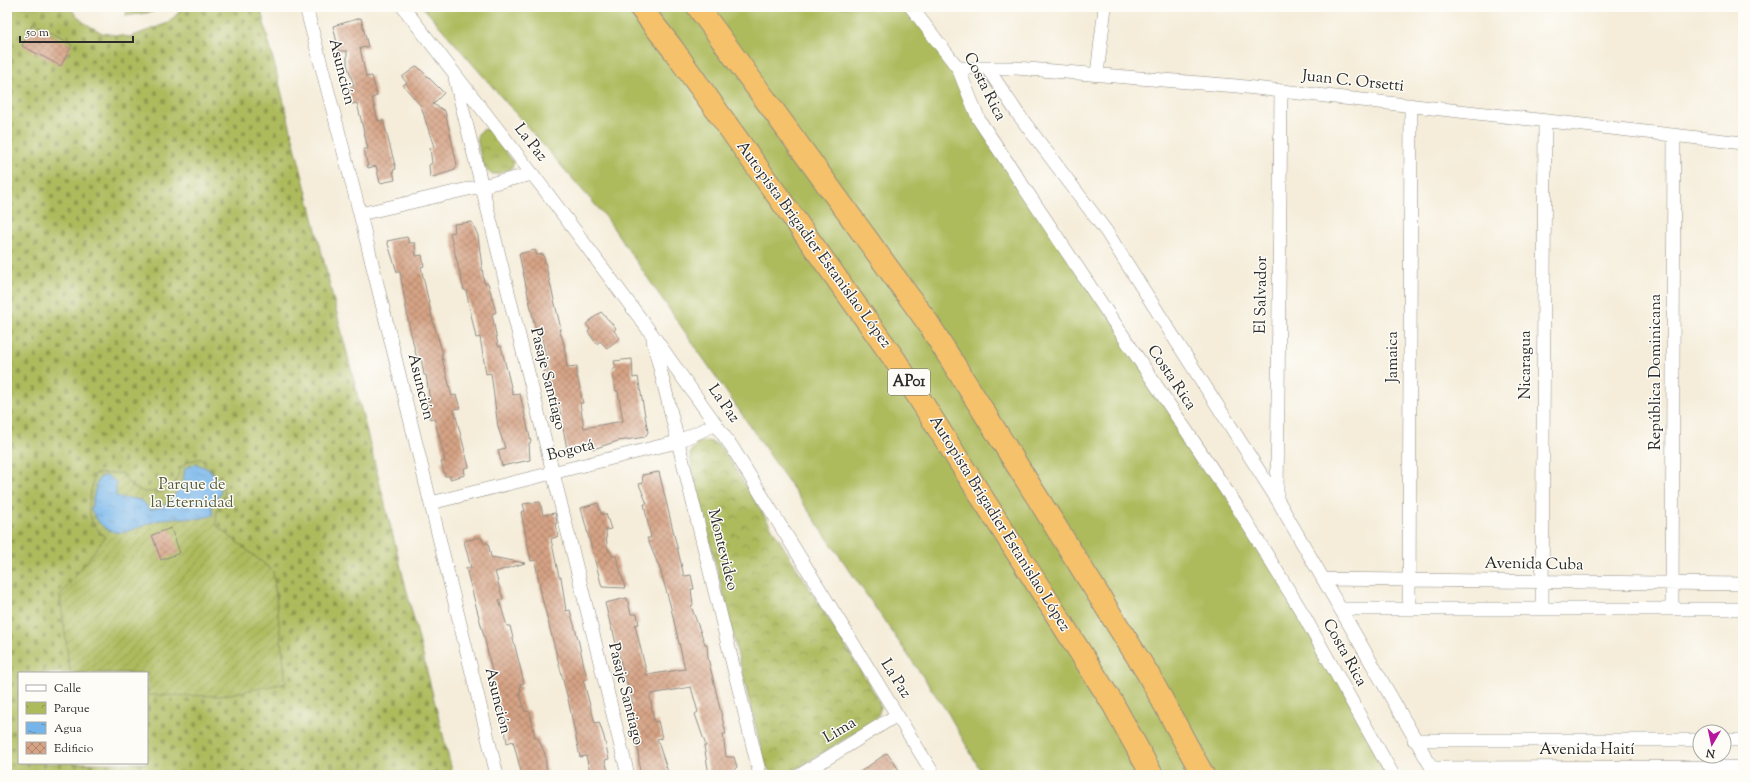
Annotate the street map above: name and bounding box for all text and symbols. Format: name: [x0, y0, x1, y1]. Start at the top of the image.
scale bar: [20, 18, 133, 44]
text: 50 m: [25, 24, 49, 42]
street label: Asunción: [322, 36, 360, 108]
street label: Costa Rica: [957, 49, 1011, 126]
street label: Juan C. Orsetti: [1300, 65, 1406, 99]
street label: La Paz: [508, 119, 552, 167]
street label: Autopista Brigadier Estanislao López: [730, 137, 896, 353]
street label: El Salvador: [1250, 256, 1274, 334]
street label: República Dominicana: [1645, 293, 1668, 450]
street label: Pasaje Santiago: [523, 325, 571, 433]
street label: Nicaragua: [1515, 330, 1538, 400]
street label: Jamaica: [1382, 331, 1405, 384]
street label: Costa Rica: [1141, 341, 1202, 416]
street label: Asunción: [401, 351, 439, 423]
road number: AP01: [888, 369, 930, 395]
street label: La Paz: [701, 380, 745, 428]
street label: Autopista Brigadier Estanislao López: [923, 411, 1075, 637]
street label: Bogotá: [545, 434, 598, 468]
park label: Parque de la Eternidad: [151, 474, 234, 515]
street label: Montevideo: [701, 507, 743, 593]
street label: Avenida Cuba: [1484, 553, 1584, 577]
street label: Costa Rica: [1316, 615, 1372, 692]
street label: Pasaje Santiago: [601, 640, 649, 748]
street label: La Paz: [874, 655, 916, 703]
street label: Asunción: [478, 665, 516, 737]
legend: [18, 672, 148, 764]
text: Calle: [54, 680, 82, 698]
text: Parque: [54, 700, 90, 718]
street label: Lima: [819, 712, 861, 750]
text: Agua: [54, 720, 82, 738]
north arrow: [1692, 724, 1732, 764]
street label: Avenida Haití: [1539, 739, 1635, 762]
text: Edificio: [54, 740, 94, 758]
text: N: [1705, 744, 1717, 762]

